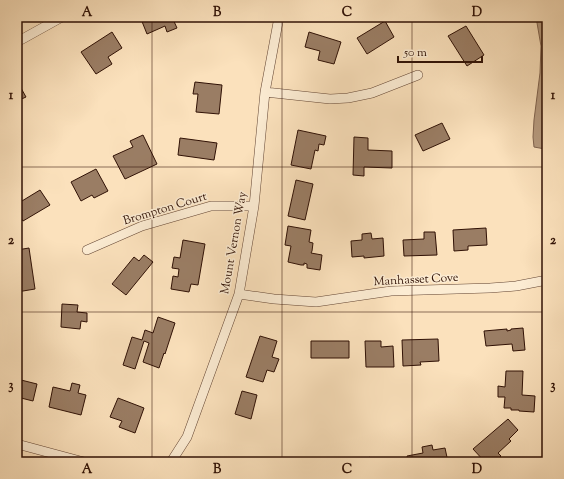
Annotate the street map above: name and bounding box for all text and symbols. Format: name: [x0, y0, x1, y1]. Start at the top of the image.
text: A: [82, 4, 93, 22]
text: B: [213, 4, 222, 22]
text: C: [342, 4, 352, 22]
text: D: [472, 4, 482, 22]
scale bar: [398, 38, 482, 64]
text: 50 m: [403, 44, 427, 62]
text: 1: [9, 87, 14, 105]
text: 1: [551, 87, 556, 105]
street label: Brompton Court: [121, 188, 209, 230]
street label: Mount Vernon Way: [216, 190, 252, 296]
text: 2: [8, 232, 15, 250]
text: 2: [550, 232, 557, 250]
street label: Manhasset Cove: [373, 269, 459, 291]
text: 3: [8, 377, 14, 395]
text: 3: [550, 377, 556, 395]
text: A: [82, 461, 93, 479]
text: B: [213, 461, 222, 479]
text: C: [342, 461, 352, 479]
text: D: [472, 461, 482, 479]

